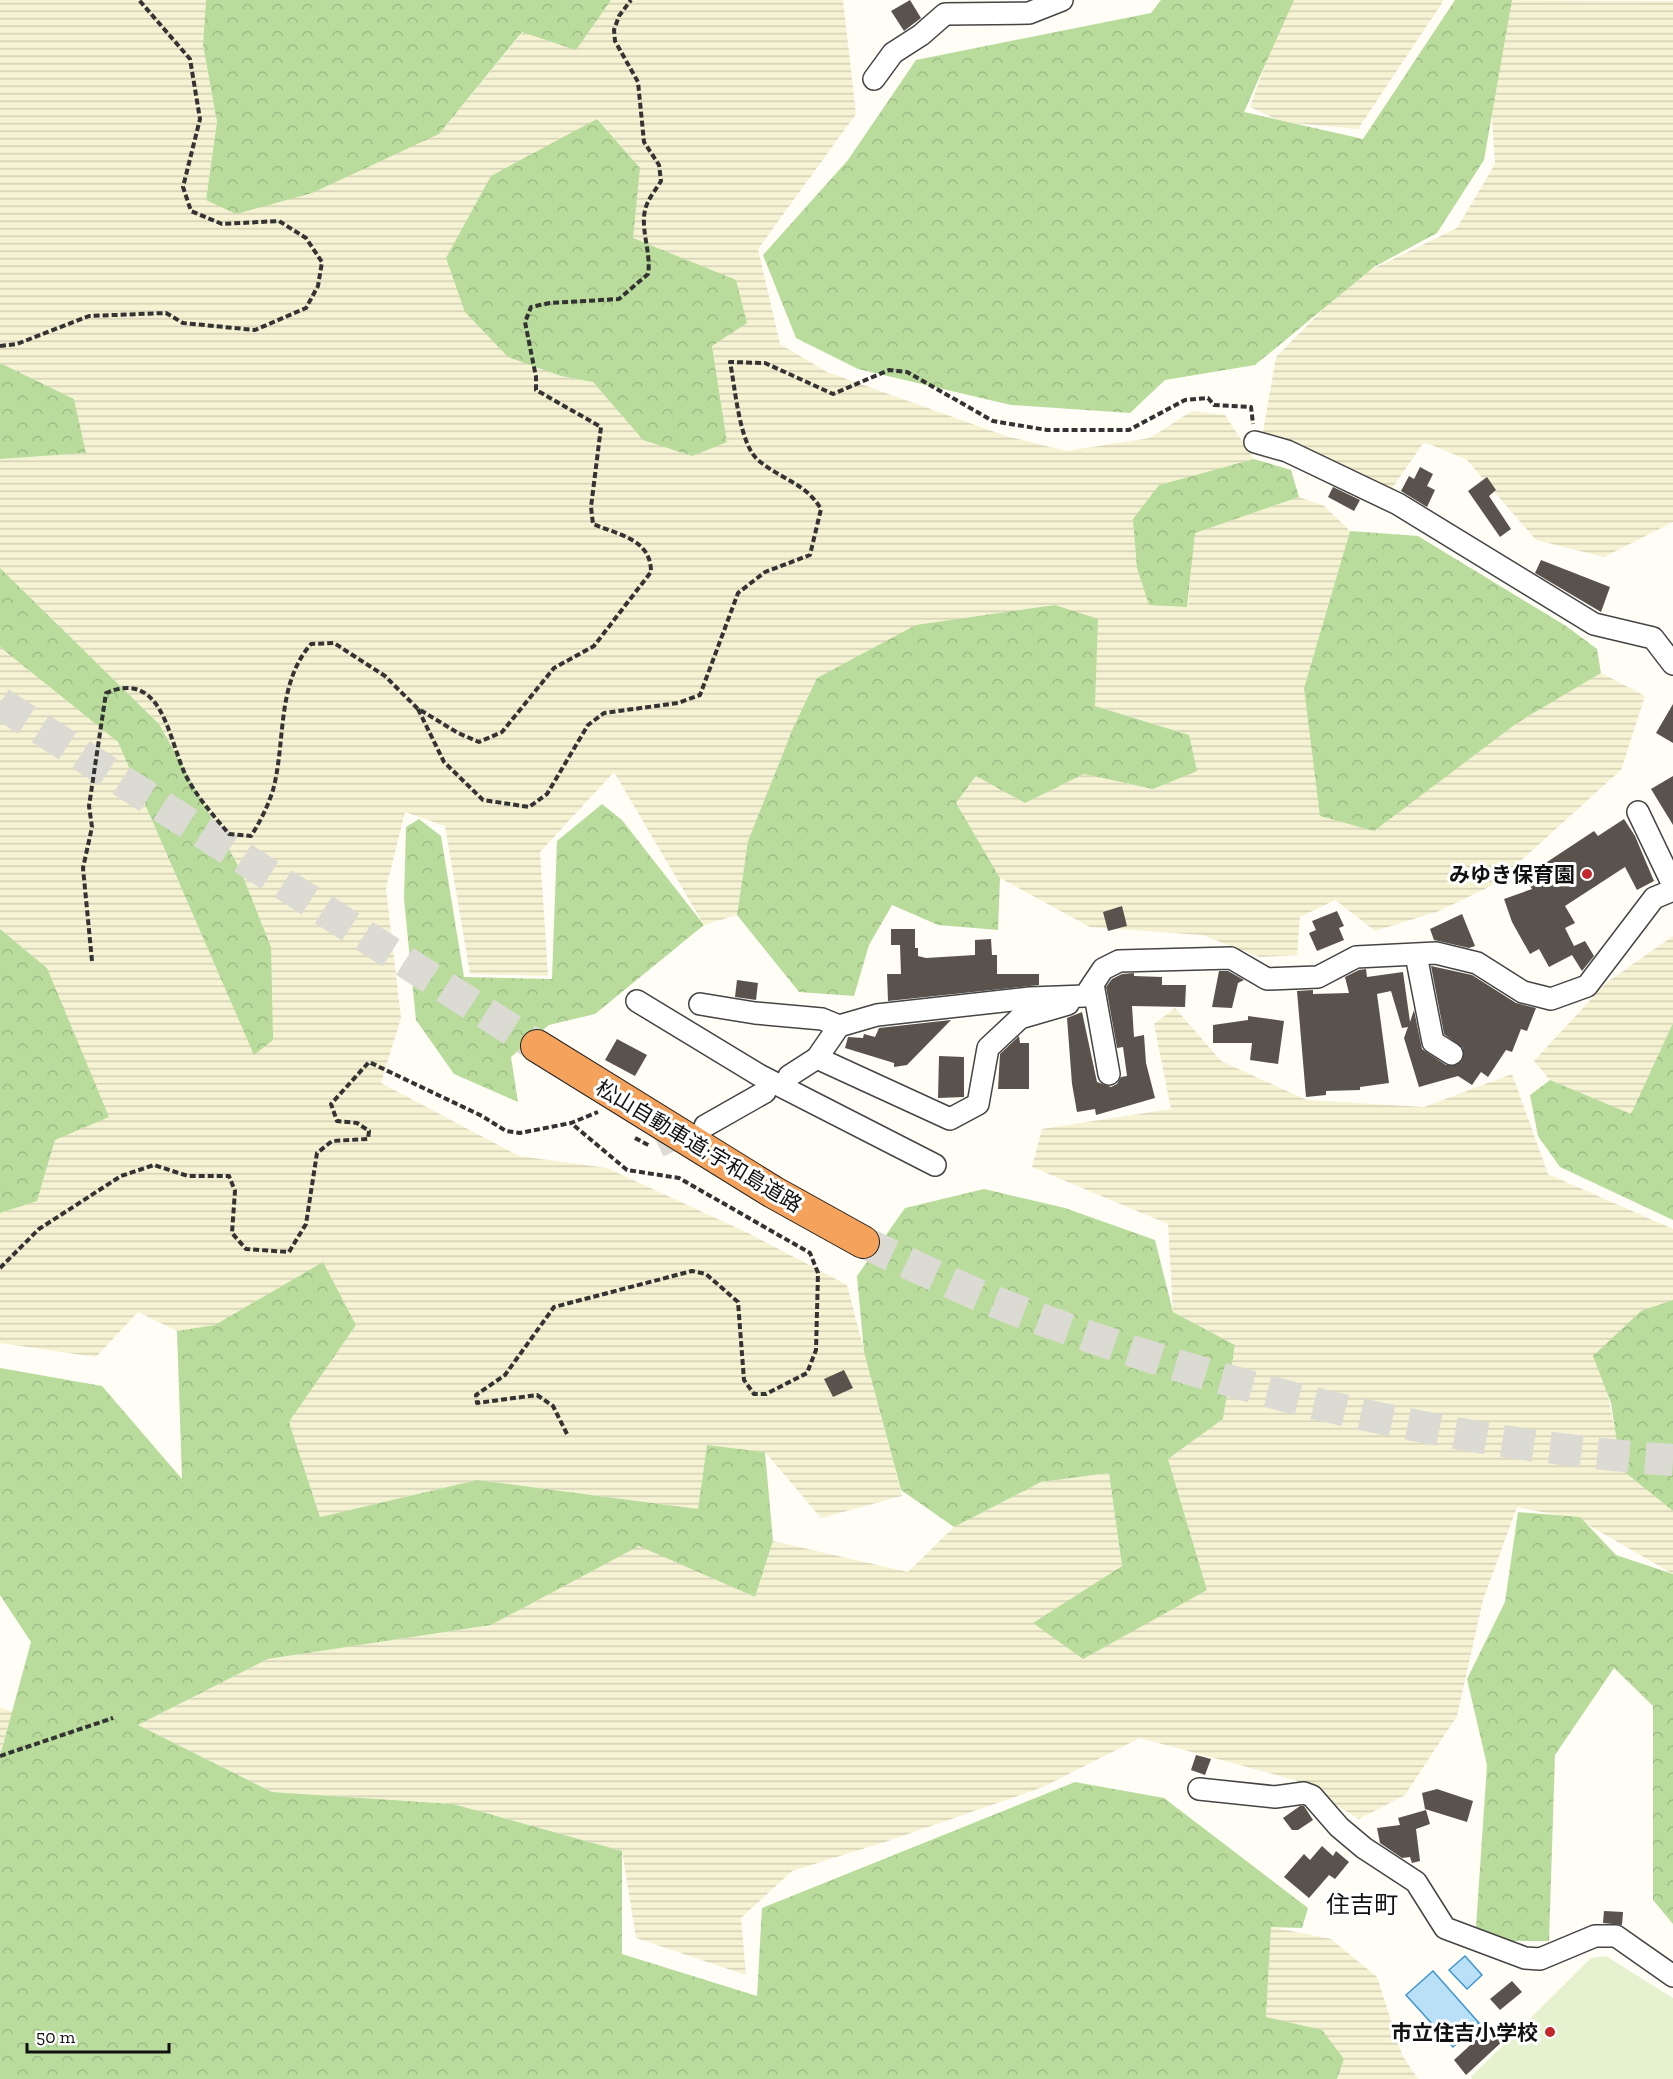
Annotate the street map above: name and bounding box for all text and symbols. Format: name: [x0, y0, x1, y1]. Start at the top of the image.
place label: みゆき保育園: [1449, 862, 1575, 887]
marker: みゆき保育園: [1580, 867, 1594, 881]
street label: 松山自動車道;宇和島道路: [591, 1075, 807, 1217]
district label: 住吉町: [1326, 1890, 1398, 1919]
scale bar: [27, 2016, 170, 2054]
place label: 市立住吉小学校: [1391, 2020, 1538, 2045]
marker: 市立住吉小学校: [1543, 2025, 1557, 2039]
text: 50 m: [36, 2026, 76, 2048]

